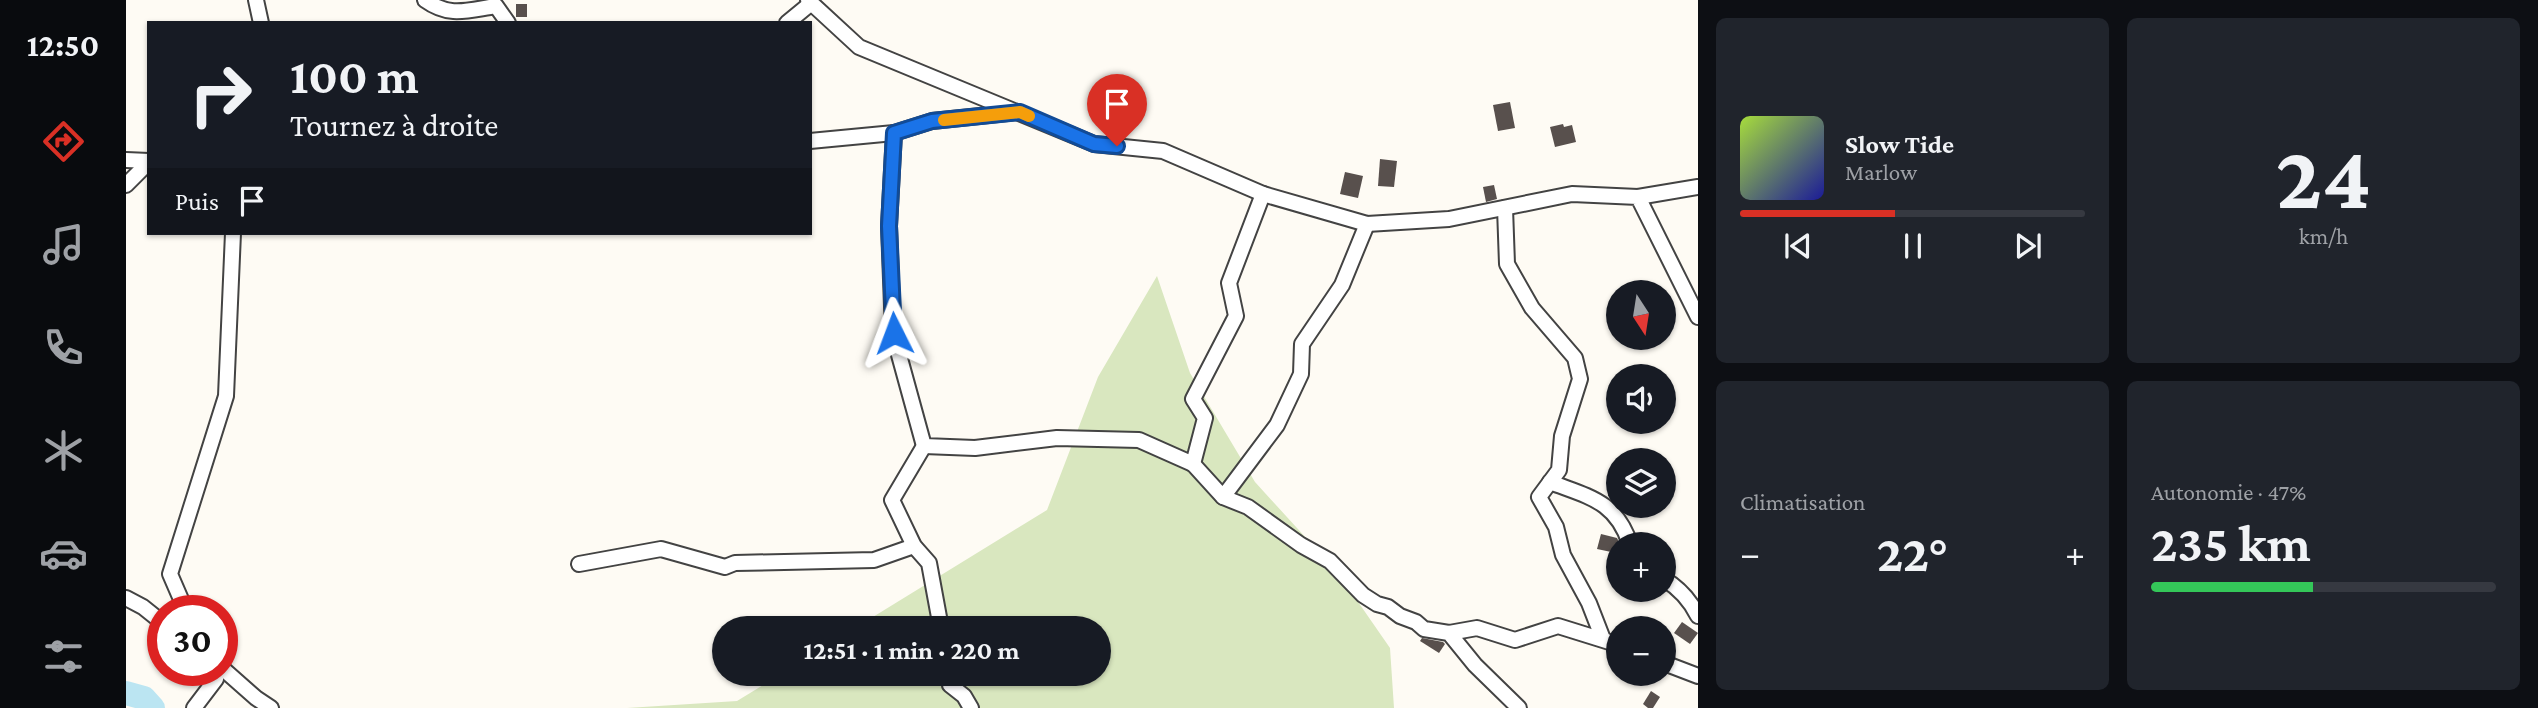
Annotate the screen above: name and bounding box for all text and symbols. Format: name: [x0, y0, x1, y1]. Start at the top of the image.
text: 12:50: [27, 27, 99, 63]
icon: right: [175, 49, 266, 140]
text: 100 m: [290, 49, 419, 104]
pin: [1087, 74, 1147, 146]
icon: arrive: [1098, 85, 1136, 123]
text: Tournez à droite: [290, 107, 498, 143]
icon: directions: [39, 117, 88, 166]
text: 24: [2276, 126, 2371, 228]
text: Slow Tide: [1845, 130, 1954, 159]
text: Marlow: [1845, 159, 1917, 185]
icon: arrive: [233, 182, 271, 220]
text: Puis: [175, 187, 219, 216]
icon: music: [39, 220, 88, 269]
text: km/h: [2299, 223, 2348, 249]
icon: previous: [1779, 227, 1817, 265]
icon: pause: [1894, 227, 1932, 265]
icon: next: [2009, 227, 2047, 265]
north arrow: [1606, 280, 1676, 350]
map controls: [1606, 280, 1676, 686]
position arrow: [857, 296, 931, 370]
icon: phone: [39, 323, 88, 372]
button: sound: [1606, 364, 1676, 434]
icon: climate: [39, 426, 88, 475]
button: layers: [1606, 448, 1676, 518]
text: Autonomie · 47%: [2151, 479, 2306, 505]
text: Climatisation: [1740, 489, 1865, 515]
text: 235 km: [2151, 514, 2311, 572]
text: 22°: [1877, 524, 1948, 582]
icon: car: [39, 529, 88, 578]
button: +: [1606, 532, 1676, 602]
text: −: [1740, 532, 1760, 574]
text: +: [2065, 532, 2085, 574]
speed limit sign: 30: [147, 595, 238, 686]
button: −: [1606, 616, 1676, 686]
icon: filters: [39, 632, 88, 681]
text: 12:51 · 1 min · 220 m: [804, 636, 1019, 665]

